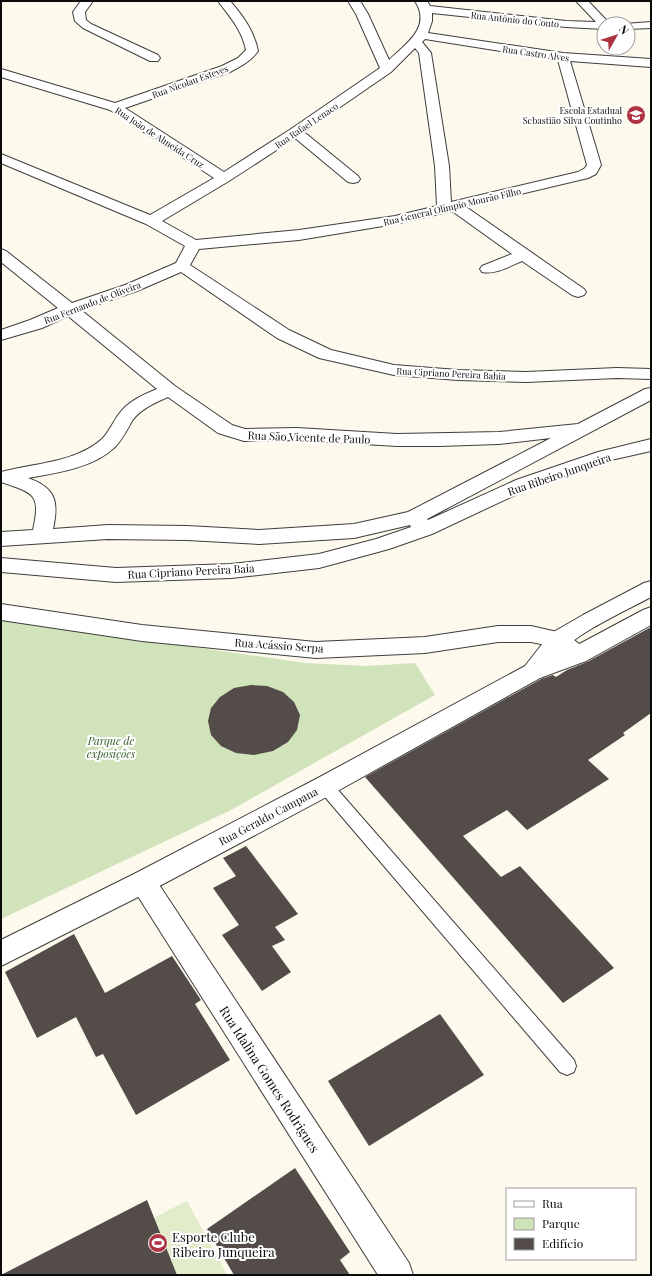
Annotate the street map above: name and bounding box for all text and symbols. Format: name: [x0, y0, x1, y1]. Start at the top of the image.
street label: Rua Antônio do Couto: [470, 8, 560, 30]
north arrow: [596, 16, 636, 56]
text: N: [616, 22, 633, 37]
street label: Rua Castro Alves: [502, 42, 570, 64]
street label: Rua Nicolau Esteves: [150, 62, 230, 100]
street label: Rua Rafael Lenaco: [272, 99, 340, 151]
street label: Rua João de Almeida Cruz: [113, 104, 207, 170]
place label: Escola Estadual Sebastião Silva Coutinho: [523, 104, 622, 126]
school or university icon: Escola Estadual Sebastião Silva Coutinho: [625, 104, 647, 126]
street label: Rua General Olímpio Mourão Filho: [382, 184, 522, 228]
street label: Rua Fernando de Oliveira: [42, 278, 143, 326]
street label: Rua Cipriano Pereira Bahia: [396, 364, 506, 382]
street label: Rua São Vicente de Paulo: [247, 427, 371, 447]
street label: Rua Ribeiro Junqueira: [505, 449, 613, 499]
street label: Rua Cipriano Pereira Baia: [127, 560, 255, 582]
street label: Rua Acássio Serpa: [234, 634, 324, 656]
park label: Parque de exposições: [87, 733, 136, 761]
street label: Rua Geraldo Campana: [216, 783, 321, 848]
street label: Rua Idalina Gomes Rodrigues: [216, 1002, 324, 1156]
legend: [506, 1188, 636, 1260]
text: Rua: [542, 1195, 563, 1211]
text: Parque: [542, 1215, 580, 1231]
place label: Esporte Clube Ribeiro Junqueira: [172, 1228, 275, 1260]
sports icon: Esporte Clube Ribeiro Junqueira: [147, 1232, 169, 1254]
text: Edifício: [542, 1235, 584, 1251]

